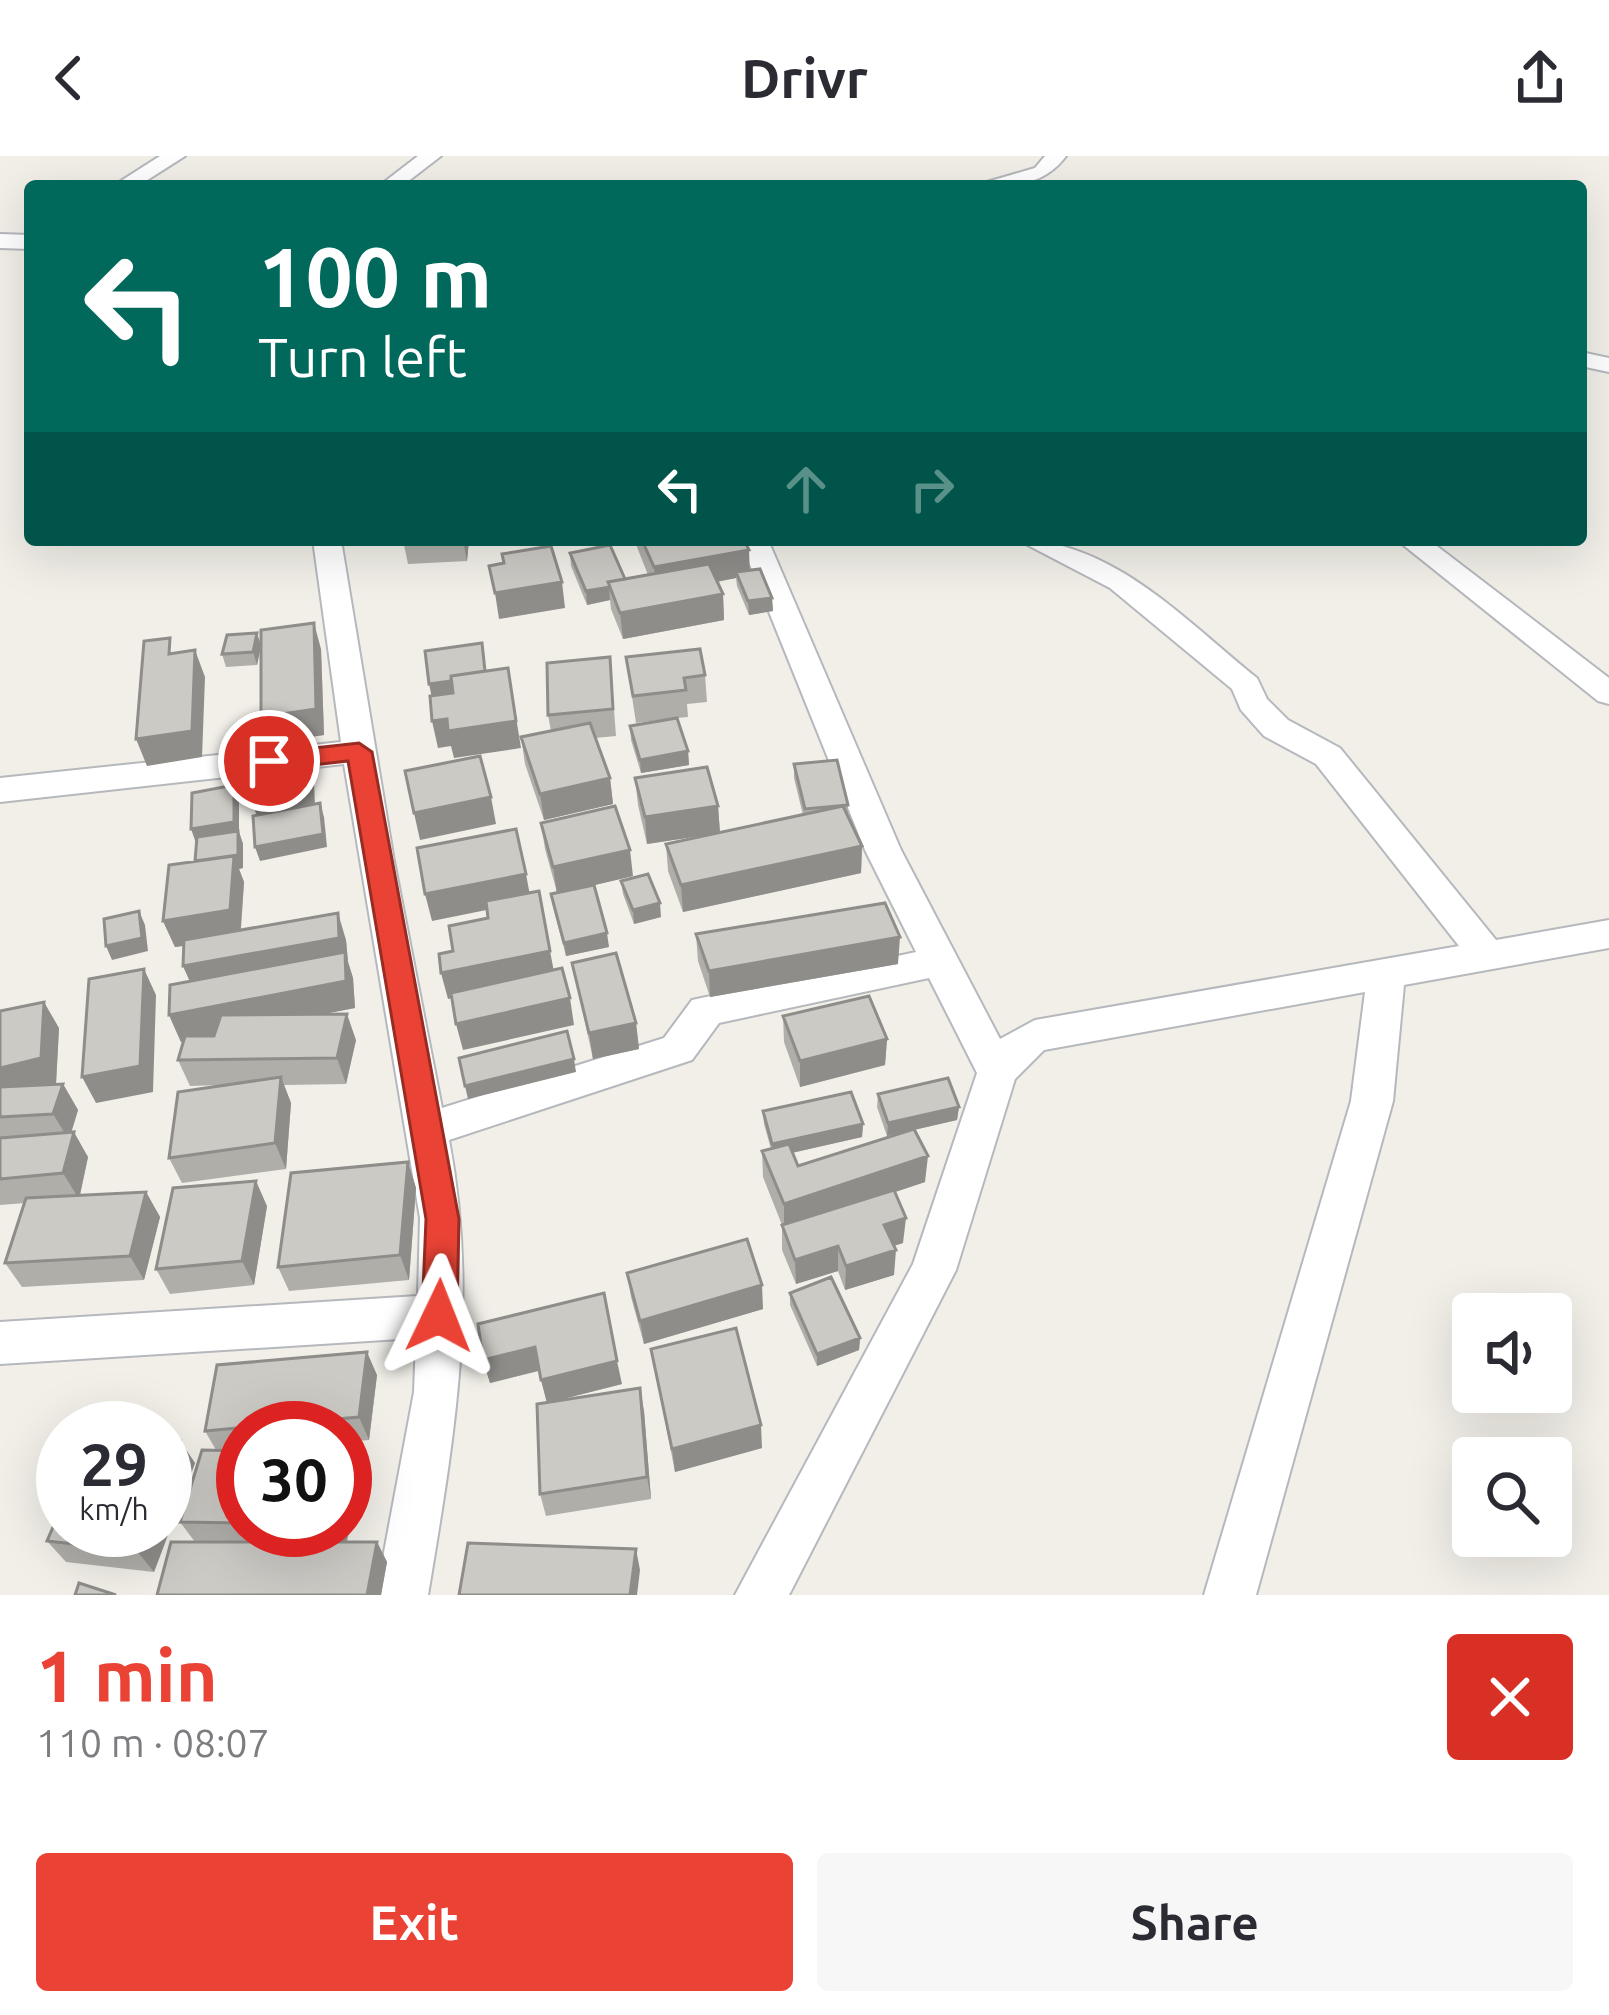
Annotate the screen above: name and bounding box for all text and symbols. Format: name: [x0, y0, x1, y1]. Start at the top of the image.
icon: back: [36, 45, 102, 111]
icon: share: [1507, 45, 1573, 111]
text: Drivr: [741, 48, 868, 108]
icon: left: [60, 228, 216, 384]
text: 100 m: [258, 229, 492, 323]
text: Turn left: [258, 327, 467, 387]
icon: left: [647, 456, 713, 522]
icon: ahead: [773, 456, 839, 522]
icon: right: [899, 456, 965, 522]
pin: [218, 710, 320, 812]
icon: arrive: [236, 728, 302, 794]
position arrow: [376, 1253, 502, 1379]
map controls: [1452, 1293, 1572, 1557]
button: sound: [1452, 1293, 1572, 1413]
speed limit sign: 30: [216, 1401, 372, 1557]
text: 29: [80, 1430, 148, 1497]
button: search: [1452, 1437, 1572, 1557]
text: km/h: [79, 1492, 149, 1526]
button: close: [1447, 1634, 1573, 1760]
text: 1 min: [36, 1635, 218, 1716]
text: 110 m · 08:07: [36, 1721, 270, 1764]
button: Exit: [36, 1853, 793, 1991]
button: Share: [817, 1853, 1573, 1991]

